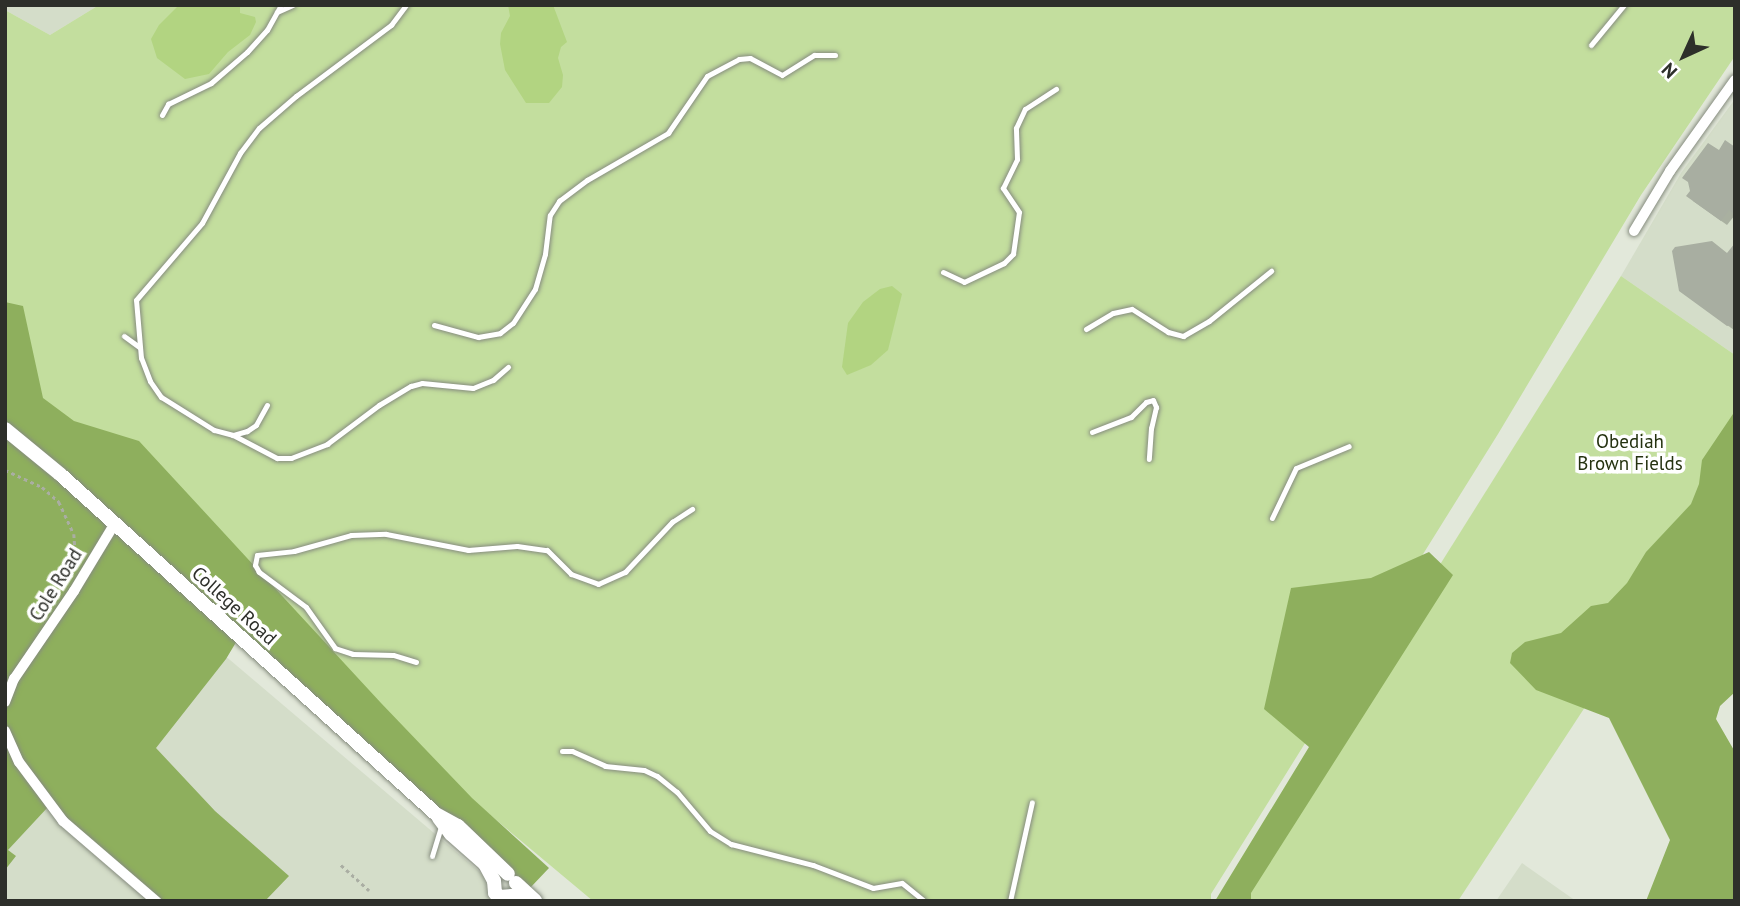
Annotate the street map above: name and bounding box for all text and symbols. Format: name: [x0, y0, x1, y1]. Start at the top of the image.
north arrow: [1649, 21, 1719, 91]
text: N: [1656, 58, 1682, 84]
park label: Obediah Brown Fields: [1577, 431, 1683, 475]
street label: Cole Road: [25, 545, 87, 625]
street label: College Road: [187, 562, 281, 650]

